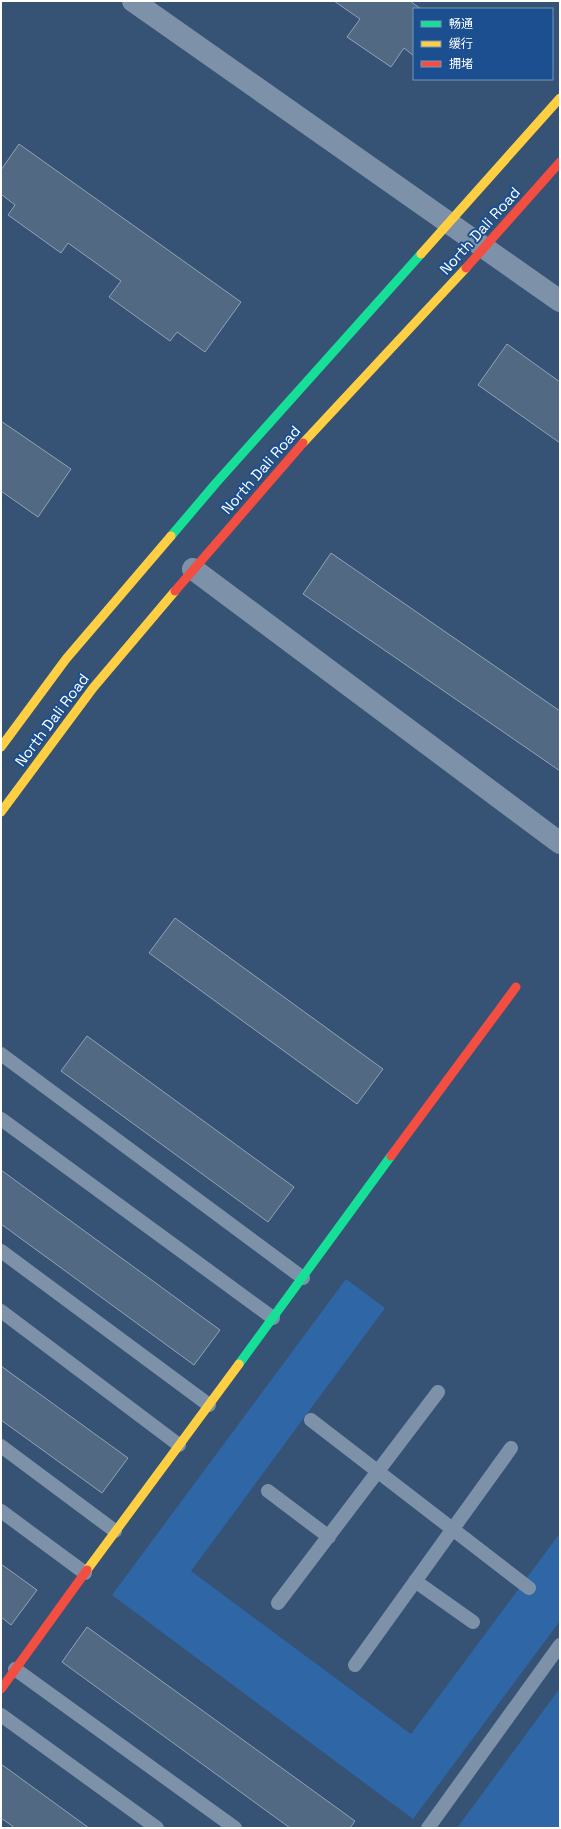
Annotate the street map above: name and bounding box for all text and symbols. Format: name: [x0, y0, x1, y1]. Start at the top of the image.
legend: [413, 8, 553, 80]
text: 畅通: [449, 16, 473, 32]
text: 缓行: [449, 36, 473, 52]
text: 拥堵: [449, 56, 473, 72]
street label: North Dali Road: [435, 183, 524, 278]
street label: North Dali Road: [217, 421, 304, 518]
street label: North Dali Road: [10, 669, 93, 770]

